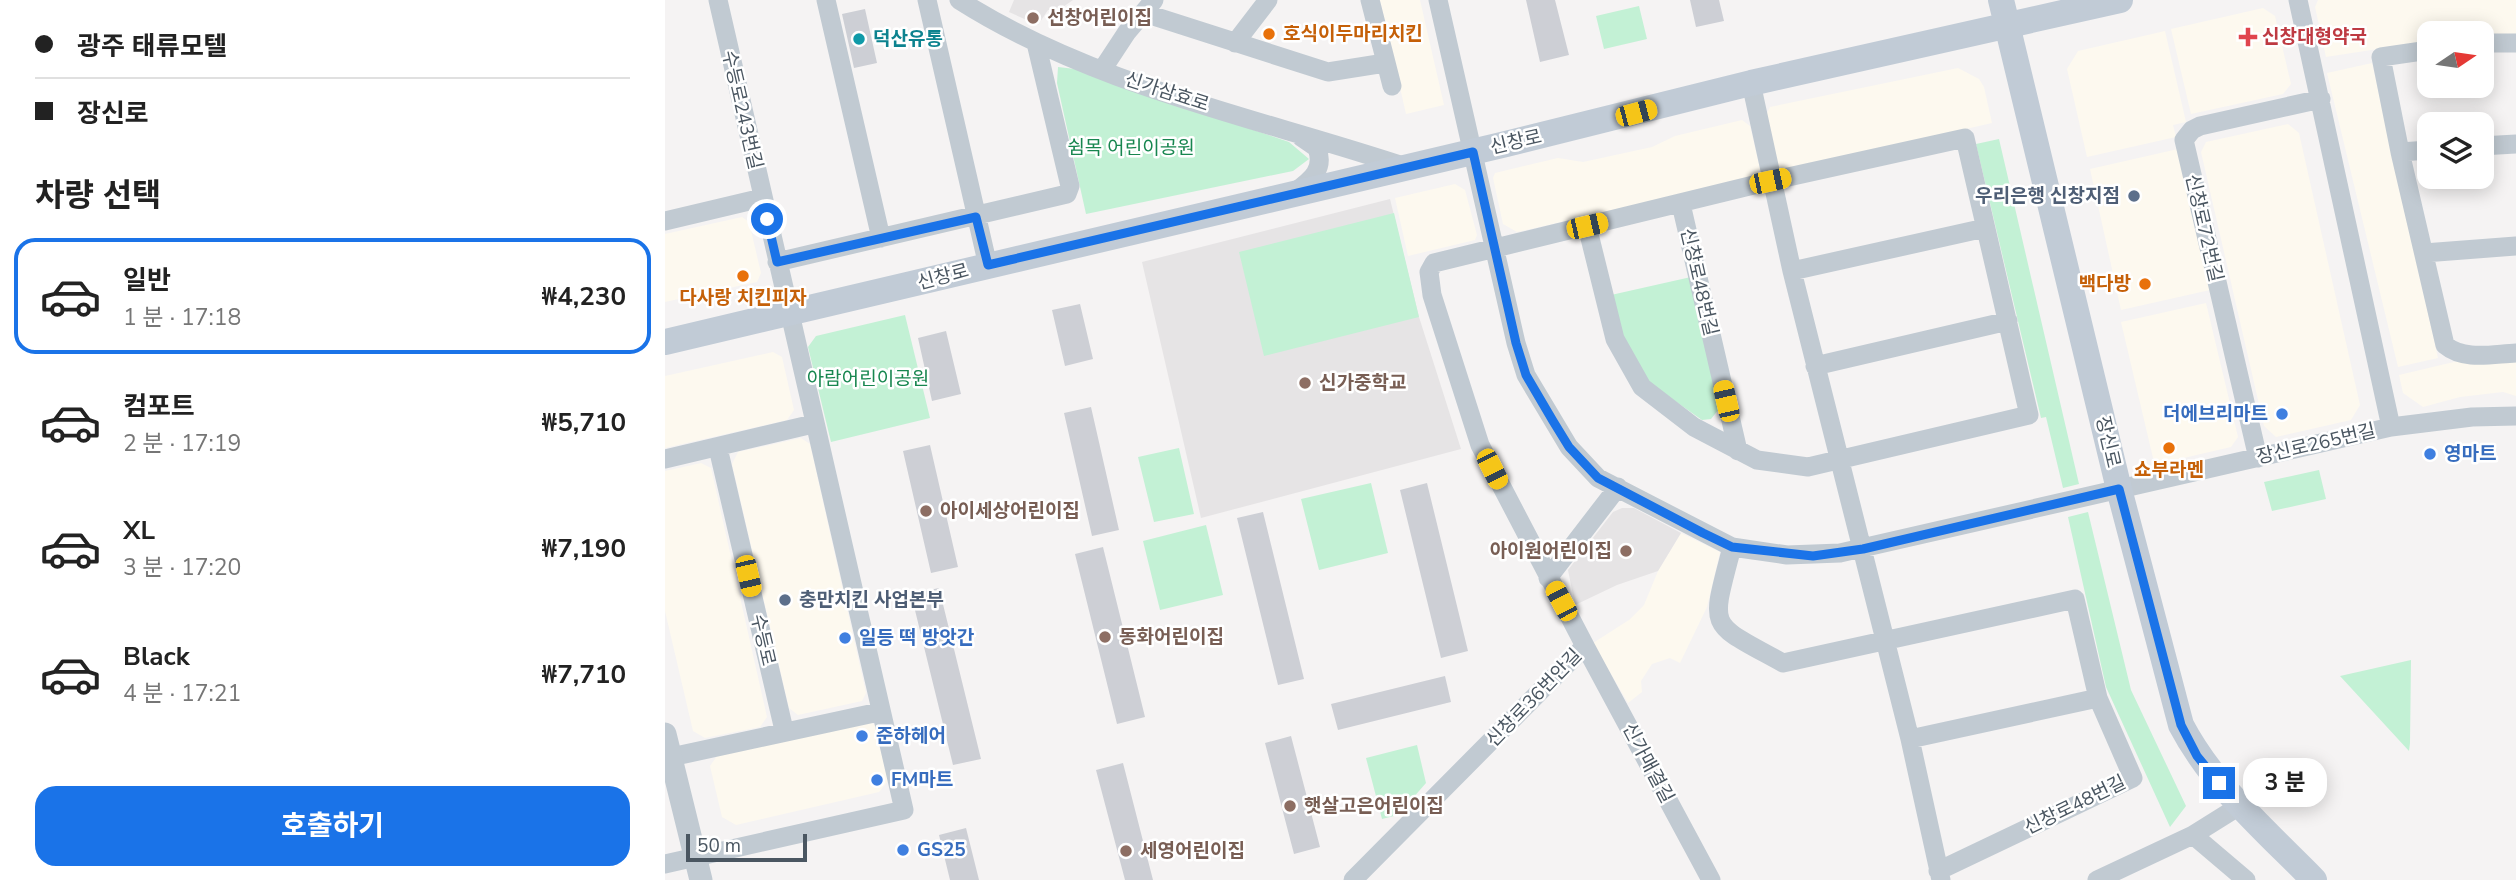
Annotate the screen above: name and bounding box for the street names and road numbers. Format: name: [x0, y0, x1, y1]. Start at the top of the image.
street label: 수등로243번길: [716, 48, 768, 172]
street label: 신가삼효로: [1121, 66, 1213, 118]
street label: 신창로: [1488, 123, 1544, 161]
street label: 신창로72번길: [2179, 171, 2229, 285]
street label: 신창로48번길: [1674, 225, 1724, 339]
street label: 신창로: [914, 258, 972, 296]
street label: 장신로: [2089, 414, 2127, 470]
street label: 장신로265번길: [2254, 418, 2378, 470]
street label: 수등로: [744, 612, 782, 668]
street label: 신창로36번안길: [1480, 643, 1588, 753]
street label: 신가매결길: [1616, 718, 1680, 808]
street label: 신창로48번길: [2020, 769, 2130, 841]

